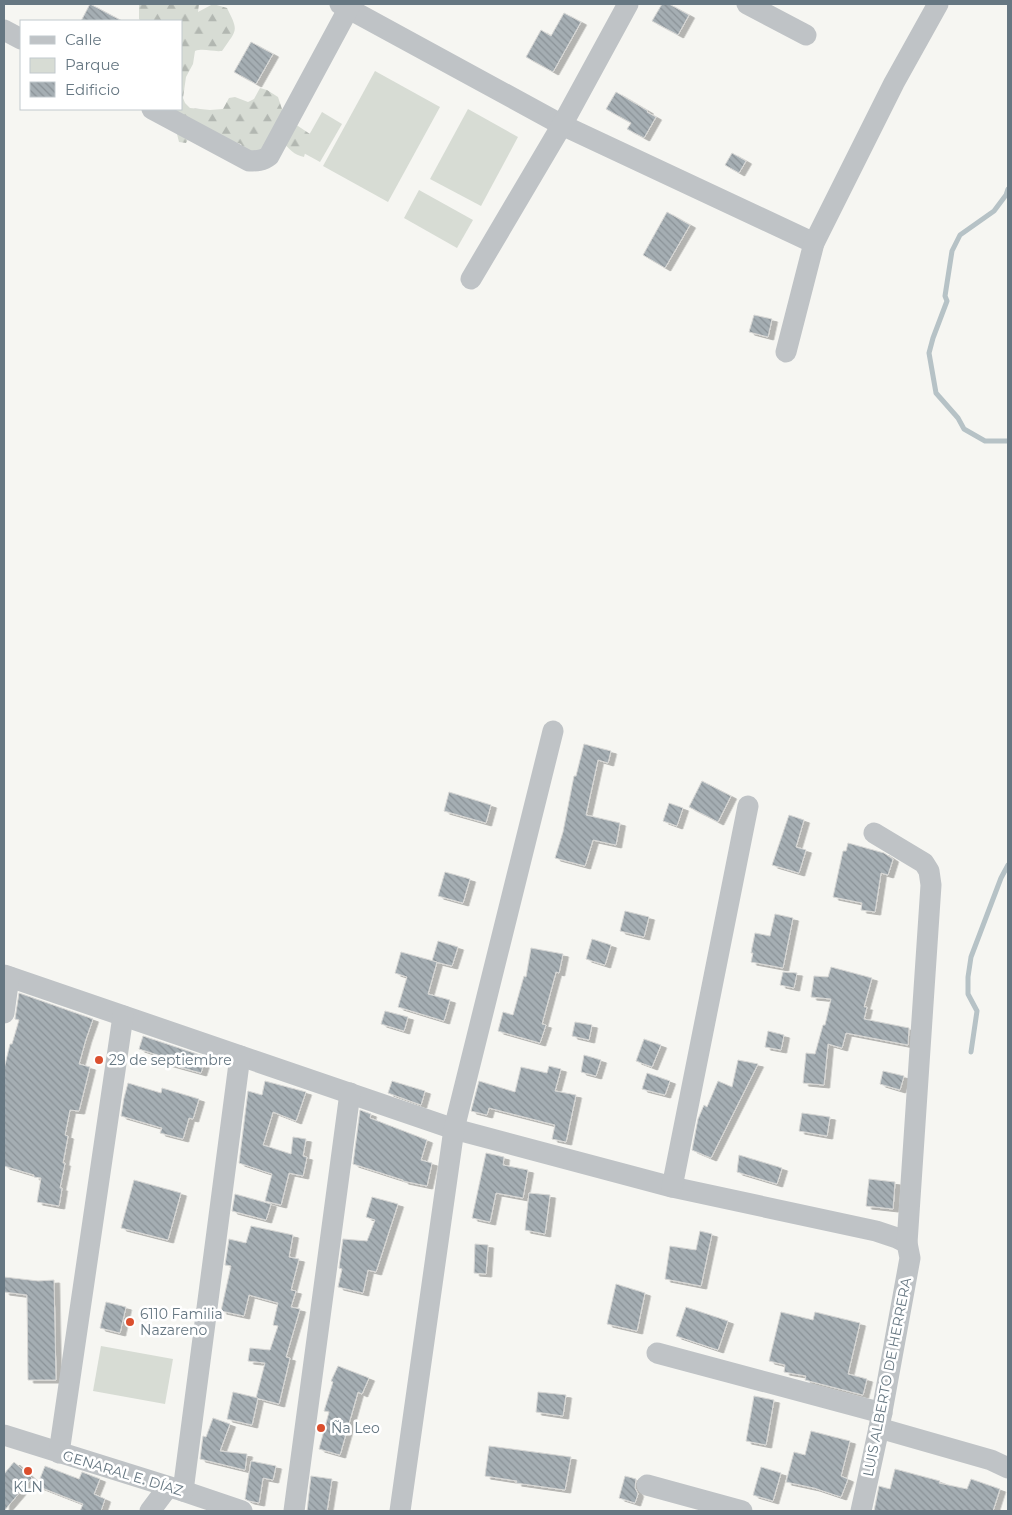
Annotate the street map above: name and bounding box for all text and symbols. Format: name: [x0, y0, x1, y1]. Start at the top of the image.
legend: [20, 20, 182, 110]
text: Calle: [65, 30, 102, 49]
text: Parque: [65, 55, 120, 74]
text: Edificio: [65, 80, 120, 99]
place label: 29 de septiembre: [109, 1051, 232, 1069]
marker: 29 de septiembre: [93, 1054, 105, 1066]
street label: LUIS ALBERTO DE HERRERA: [859, 1275, 915, 1478]
place label: 6110 Familia Nazareno: [140, 1305, 223, 1339]
marker: 6110 Familia Nazareno: [124, 1316, 136, 1328]
place label: Ña Leo: [331, 1419, 380, 1437]
marker: Ña Leo: [315, 1422, 327, 1434]
street label: GENARAL E. DÍAZ: [61, 1446, 185, 1500]
marker: KLN: [22, 1465, 34, 1477]
place label: KLN: [13, 1478, 43, 1496]

